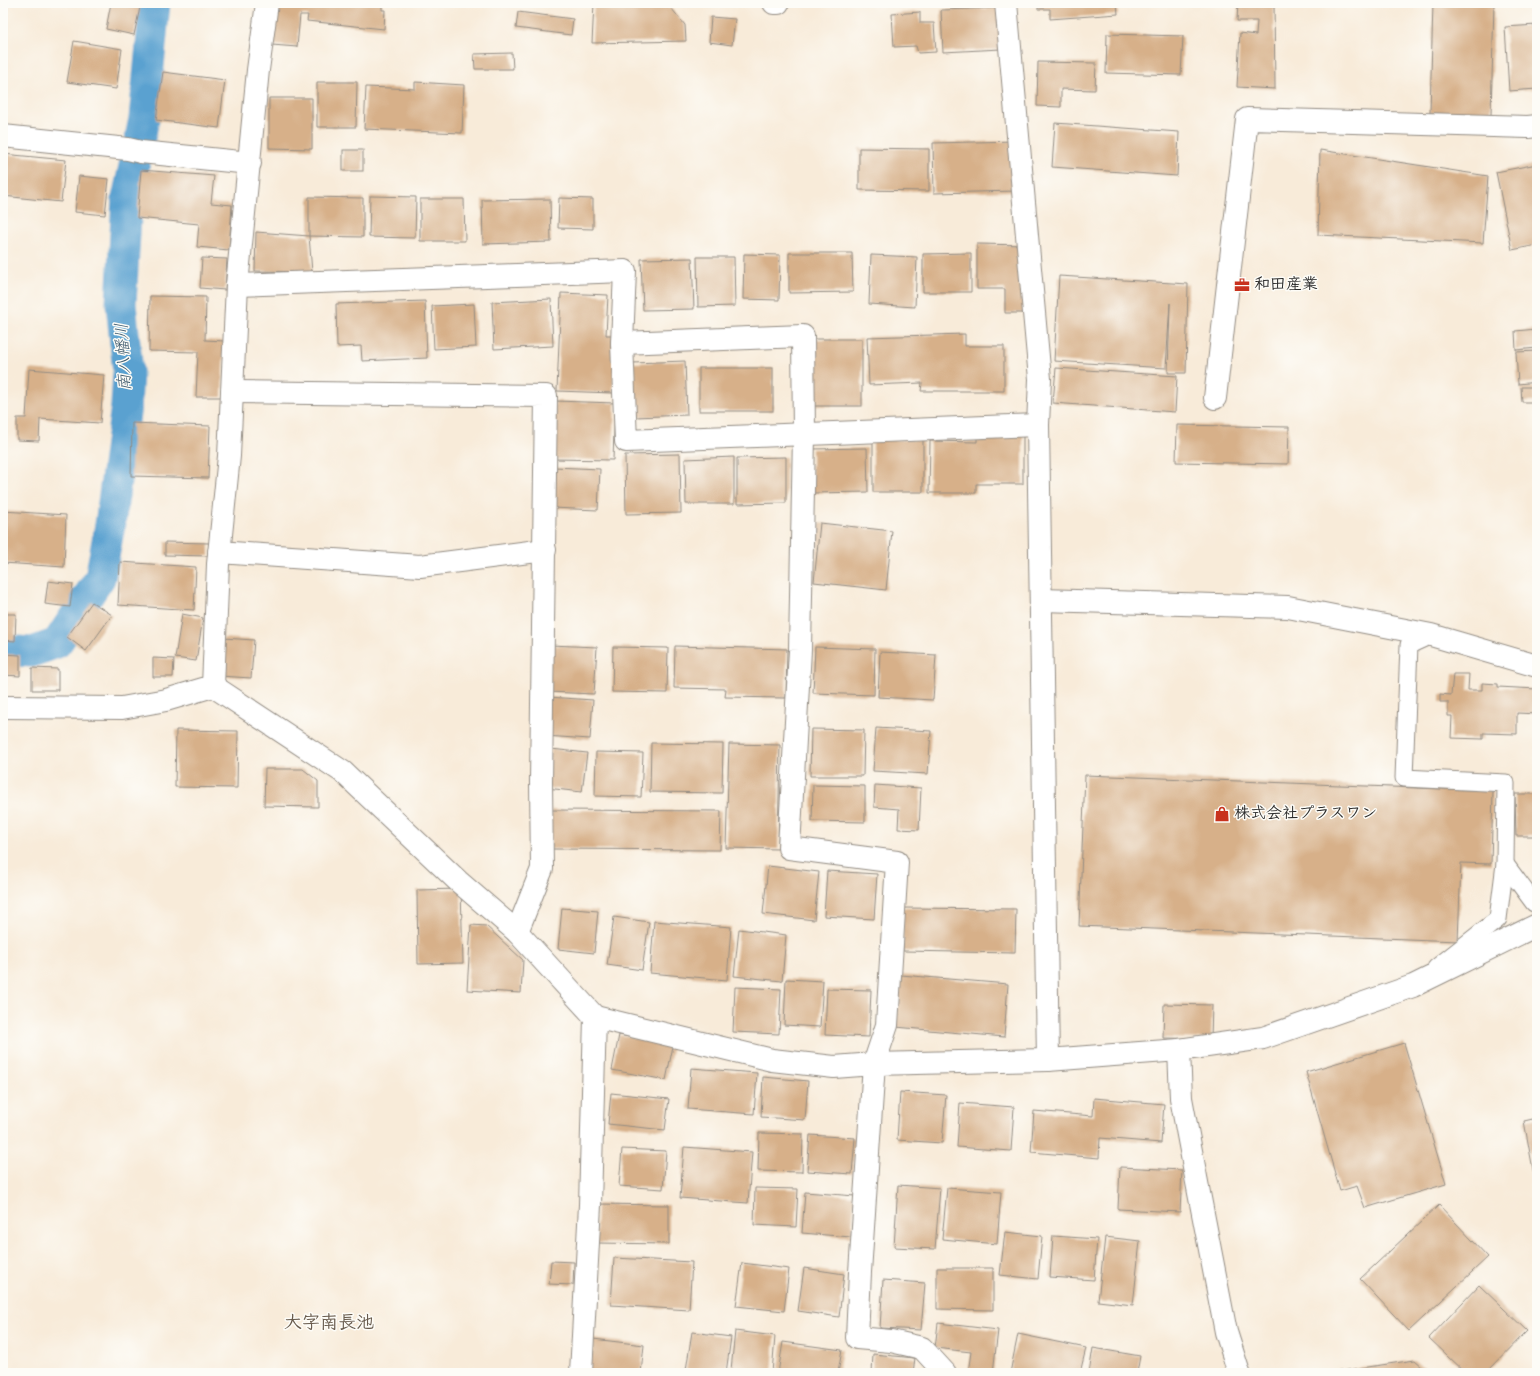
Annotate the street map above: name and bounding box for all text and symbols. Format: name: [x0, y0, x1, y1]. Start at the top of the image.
place label: 和田産業: [1254, 273, 1318, 297]
office icon: 和田産業: [1233, 276, 1251, 294]
water label: 南八幡川: [110, 322, 138, 392]
place label: 株式会社プラスワン: [1234, 802, 1377, 826]
shop icon: 株式会社プラスワン: [1213, 805, 1231, 823]
district label: 大字南長池: [284, 1311, 374, 1337]

